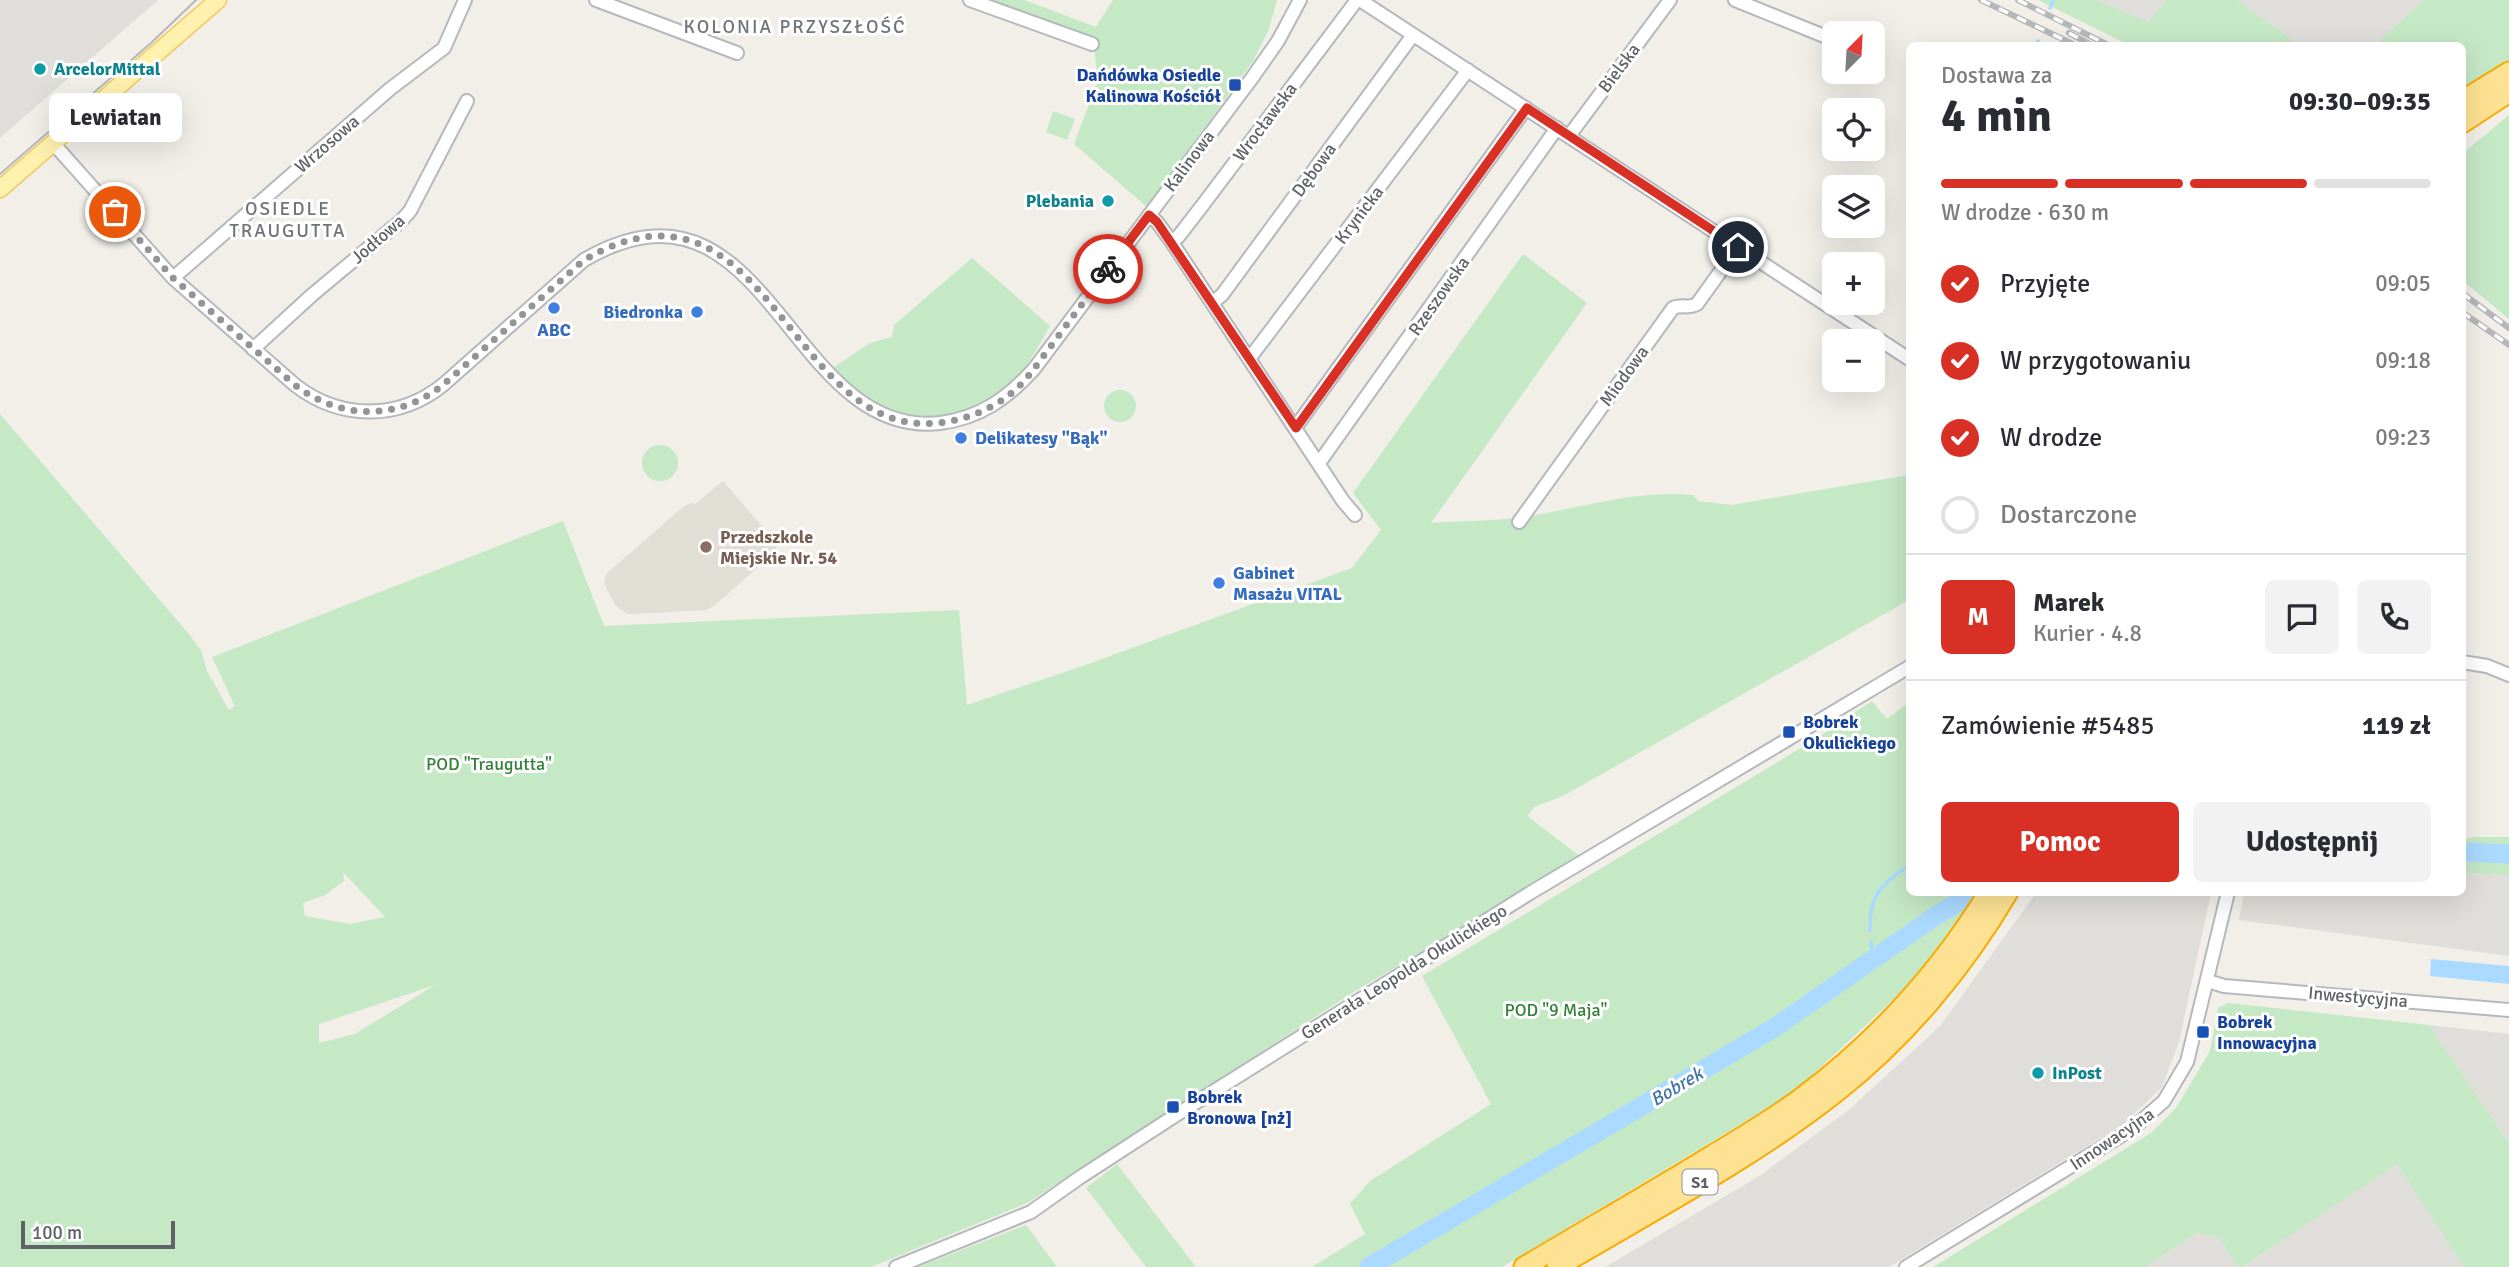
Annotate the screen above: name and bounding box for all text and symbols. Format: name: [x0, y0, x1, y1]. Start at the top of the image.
district label: KOLONIA PRZYSZŁOŚĆ: [684, 15, 906, 39]
north arrow: [1822, 21, 1885, 84]
map controls: [1822, 21, 1885, 392]
street label: Bielska: [1593, 39, 1645, 97]
place label: ArcelorMittal: [54, 58, 161, 80]
marker: ArcelorMittal: [32, 61, 48, 77]
text: Dostawa za: [1941, 61, 2052, 90]
place label: Dańdówka Osiedle Kalinowa Kościół: [1076, 64, 1221, 107]
marker: Dańdówka Osiedle Kalinowa Kościół: [1227, 77, 1243, 93]
street label: Wrocławska: [1228, 78, 1302, 166]
text: 09:30–09:35: [2289, 86, 2431, 118]
text: 4 min: [1941, 88, 2052, 144]
callout: Lewiatan: [48, 93, 182, 142]
button: locate: [1822, 98, 1885, 161]
text: Lewiatan: [69, 103, 162, 132]
street label: Wrzosowa: [290, 110, 364, 178]
street label: Kalinowa: [1159, 126, 1219, 196]
street label: Dębowa: [1287, 139, 1341, 201]
button: layers: [1822, 175, 1885, 238]
street label: Krynicka: [1330, 181, 1388, 249]
pin: [85, 182, 145, 242]
place label: Plebania: [1026, 190, 1094, 212]
icon: bag: [96, 193, 134, 231]
marker: Plebania: [1100, 193, 1116, 209]
district label: OSIEDLE TRAUGUTTA: [229, 197, 347, 243]
text: W drodze · 630 m: [1941, 198, 2109, 227]
street label: Jodłowa: [347, 210, 409, 268]
pin: [1708, 217, 1768, 277]
icon: home: [1719, 228, 1757, 266]
courier: [1073, 234, 1143, 304]
icon: bike: [1089, 250, 1127, 288]
street label: Rzeszowska: [1404, 252, 1474, 340]
button: +: [1822, 252, 1885, 315]
icon: check: [1941, 265, 1979, 303]
text: Przyjęte: [2000, 268, 2090, 300]
text: 09:05: [2375, 269, 2431, 298]
marker: ABC: [546, 300, 562, 316]
place label: Biedronka: [603, 301, 683, 323]
marker: Biedronka: [689, 304, 705, 320]
place label: ABC: [537, 319, 571, 341]
button: −: [1822, 329, 1885, 392]
street label: Miodowa: [1595, 341, 1653, 411]
icon: check: [1941, 342, 1979, 380]
text: W przygotowaniu: [2000, 345, 2191, 377]
text: 09:18: [2375, 346, 2431, 375]
icon: check: [1941, 419, 1979, 457]
text: W drodze: [2000, 422, 2102, 454]
text: 09:23: [2375, 423, 2431, 452]
place label: Delikatesy "Bąk": [975, 427, 1108, 449]
marker: Delikatesy "Bąk": [953, 430, 969, 446]
text: Dostarczone: [2000, 499, 2137, 531]
place label: Przedszkole Miejskie Nr. 54: [720, 526, 838, 569]
marker: Przedszkole Miejskie Nr. 54: [698, 539, 714, 555]
place label: Gabinet Masażu VITAL: [1233, 562, 1343, 605]
marker: Gabinet Masażu VITAL: [1211, 575, 1227, 591]
button: chat: [2265, 580, 2339, 654]
button: phone: [2357, 580, 2431, 654]
text: Marek: [2033, 587, 2104, 619]
text: M: [1967, 601, 1989, 633]
text: Kurier · 4.8: [2033, 619, 2142, 648]
text: Zamówienie #5485: [1941, 710, 2154, 742]
text: 119 zł: [2362, 710, 2431, 742]
place label: Bobrek Okulickiego: [1803, 711, 1896, 754]
marker: Bobrek Okulickiego: [1781, 724, 1797, 740]
park label: POD "Traugutta": [426, 753, 552, 775]
button: Pomoc: [1941, 802, 2179, 882]
button: Udostępnij: [2193, 802, 2431, 882]
street label: Generała Leopolda Okulickiego: [1297, 899, 1511, 1045]
street label: Inwestycyjna: [2307, 982, 2409, 1012]
park label: POD "9 Maja": [1504, 999, 1608, 1021]
place label: Bobrek Innowacyjna: [2217, 1011, 2317, 1054]
marker: Bobrek Innowacyjna: [2195, 1024, 2211, 1040]
water label: Bobrek: [1646, 1061, 1708, 1112]
place label: InPost: [2052, 1062, 2102, 1084]
marker: InPost: [2030, 1065, 2046, 1081]
place label: Bobrek Bronowa [nż]: [1187, 1086, 1292, 1129]
marker: Bobrek Bronowa [nż]: [1165, 1099, 1181, 1115]
street label: Innowacyjna: [2066, 1103, 2158, 1175]
road number: S1: [1682, 1170, 1718, 1194]
scale bar: [21, 1218, 175, 1250]
text: 100 m: [32, 1221, 82, 1245]

